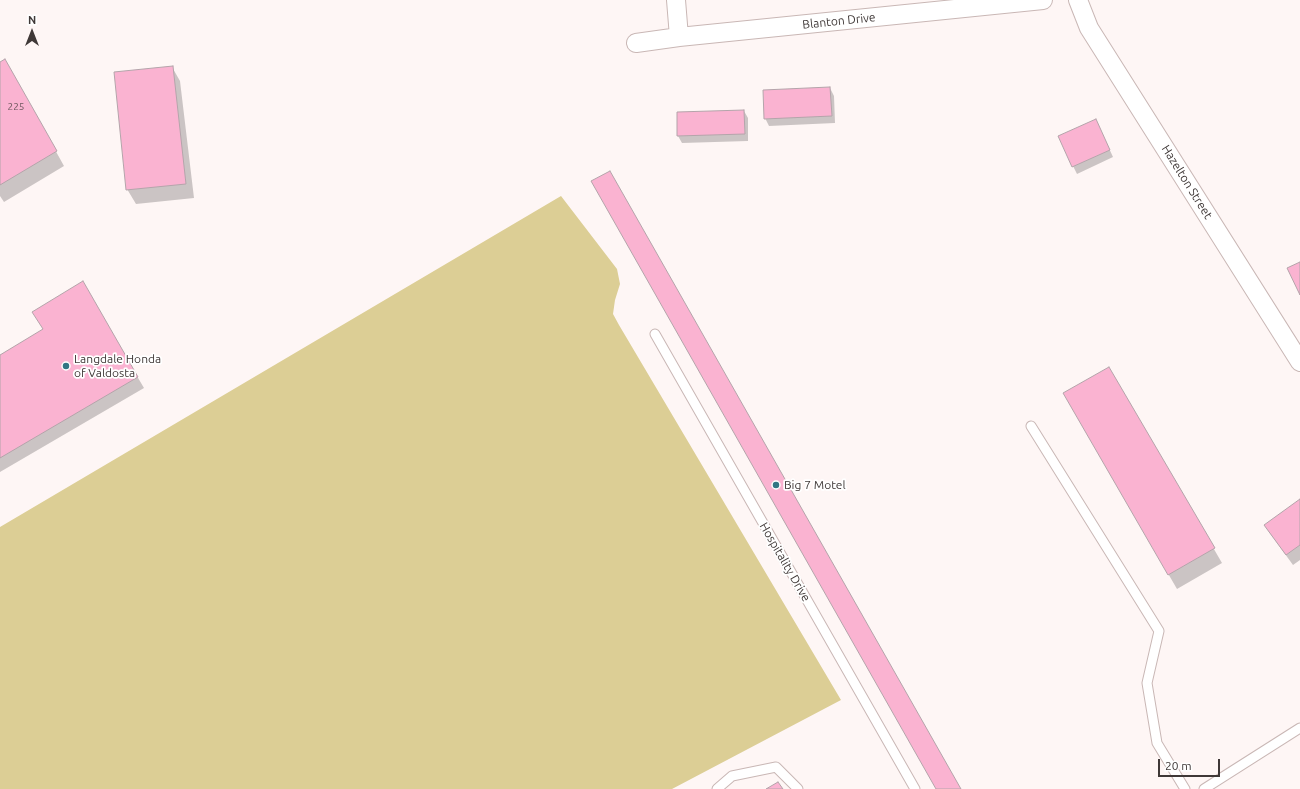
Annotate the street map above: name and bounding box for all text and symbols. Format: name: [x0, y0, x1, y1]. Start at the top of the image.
street label: Blanton Drive: [802, 10, 876, 32]
north arrow: [12, 12, 52, 52]
text: N: [28, 14, 36, 26]
house number: 225: [8, 101, 24, 113]
street label: Hazelton Street: [1158, 142, 1216, 222]
place label: Langdale Honda of Valdosta: [74, 352, 161, 380]
marker: Langdale Honda of Valdosta: [61, 361, 71, 371]
place label: Big 7 Motel: [784, 478, 846, 492]
marker: Big 7 Motel: [771, 480, 781, 490]
street label: Hospitality Drive: [756, 520, 814, 604]
scale bar: [1160, 751, 1222, 777]
text: 20 m: [1165, 759, 1192, 772]

